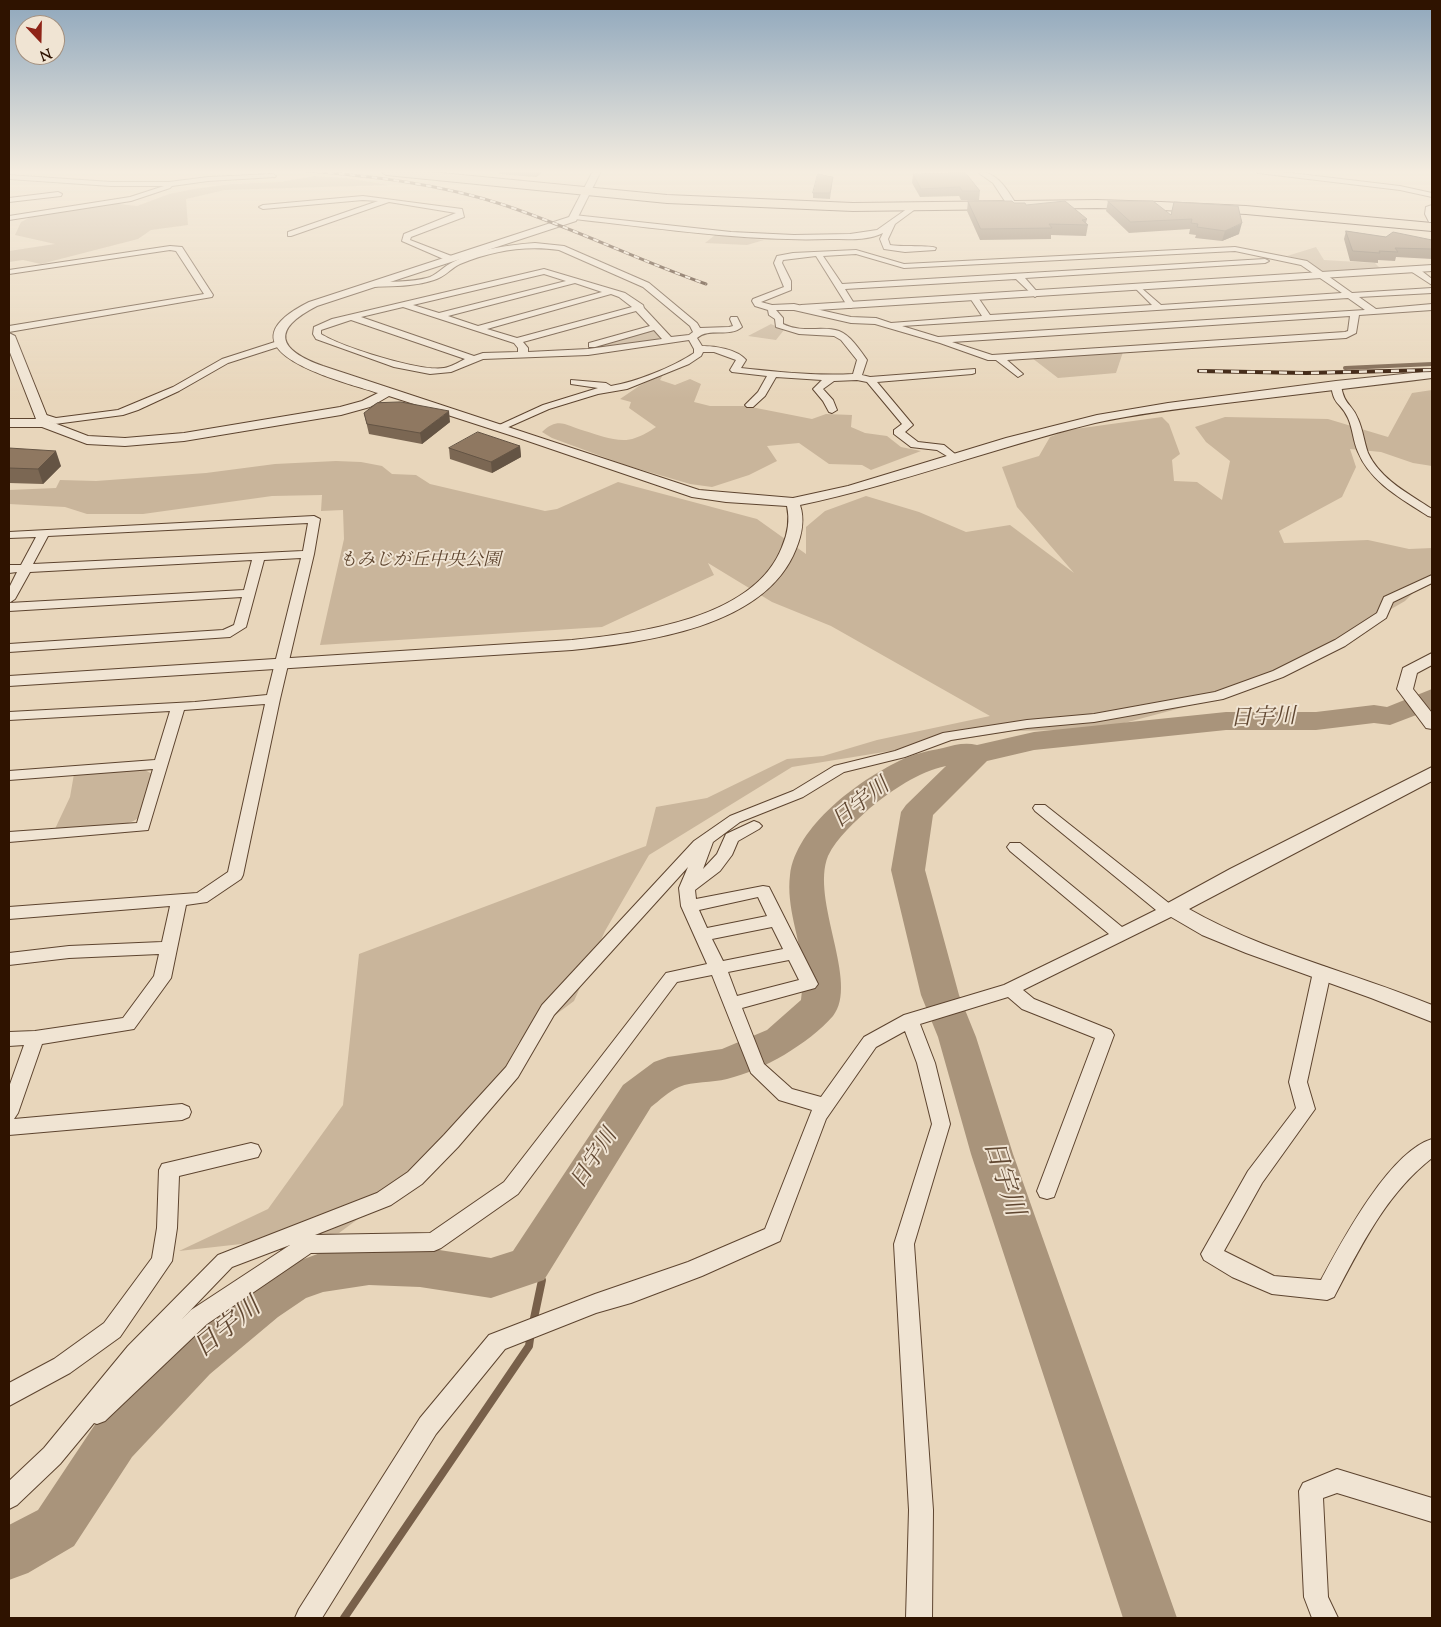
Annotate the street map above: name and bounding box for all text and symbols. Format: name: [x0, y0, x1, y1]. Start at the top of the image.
north arrow: [15, 15, 65, 65]
text: N: [36, 42, 54, 64]
park label: もみじが丘中央公園: [339, 551, 501, 573]
water label: 日宇川: [1230, 706, 1296, 734]
water label: 日宇川: [828, 774, 896, 836]
water label: 日宇川: [567, 1125, 625, 1195]
water label: 日宇川: [974, 1137, 1028, 1221]
water label: 日宇川: [189, 1293, 269, 1367]

